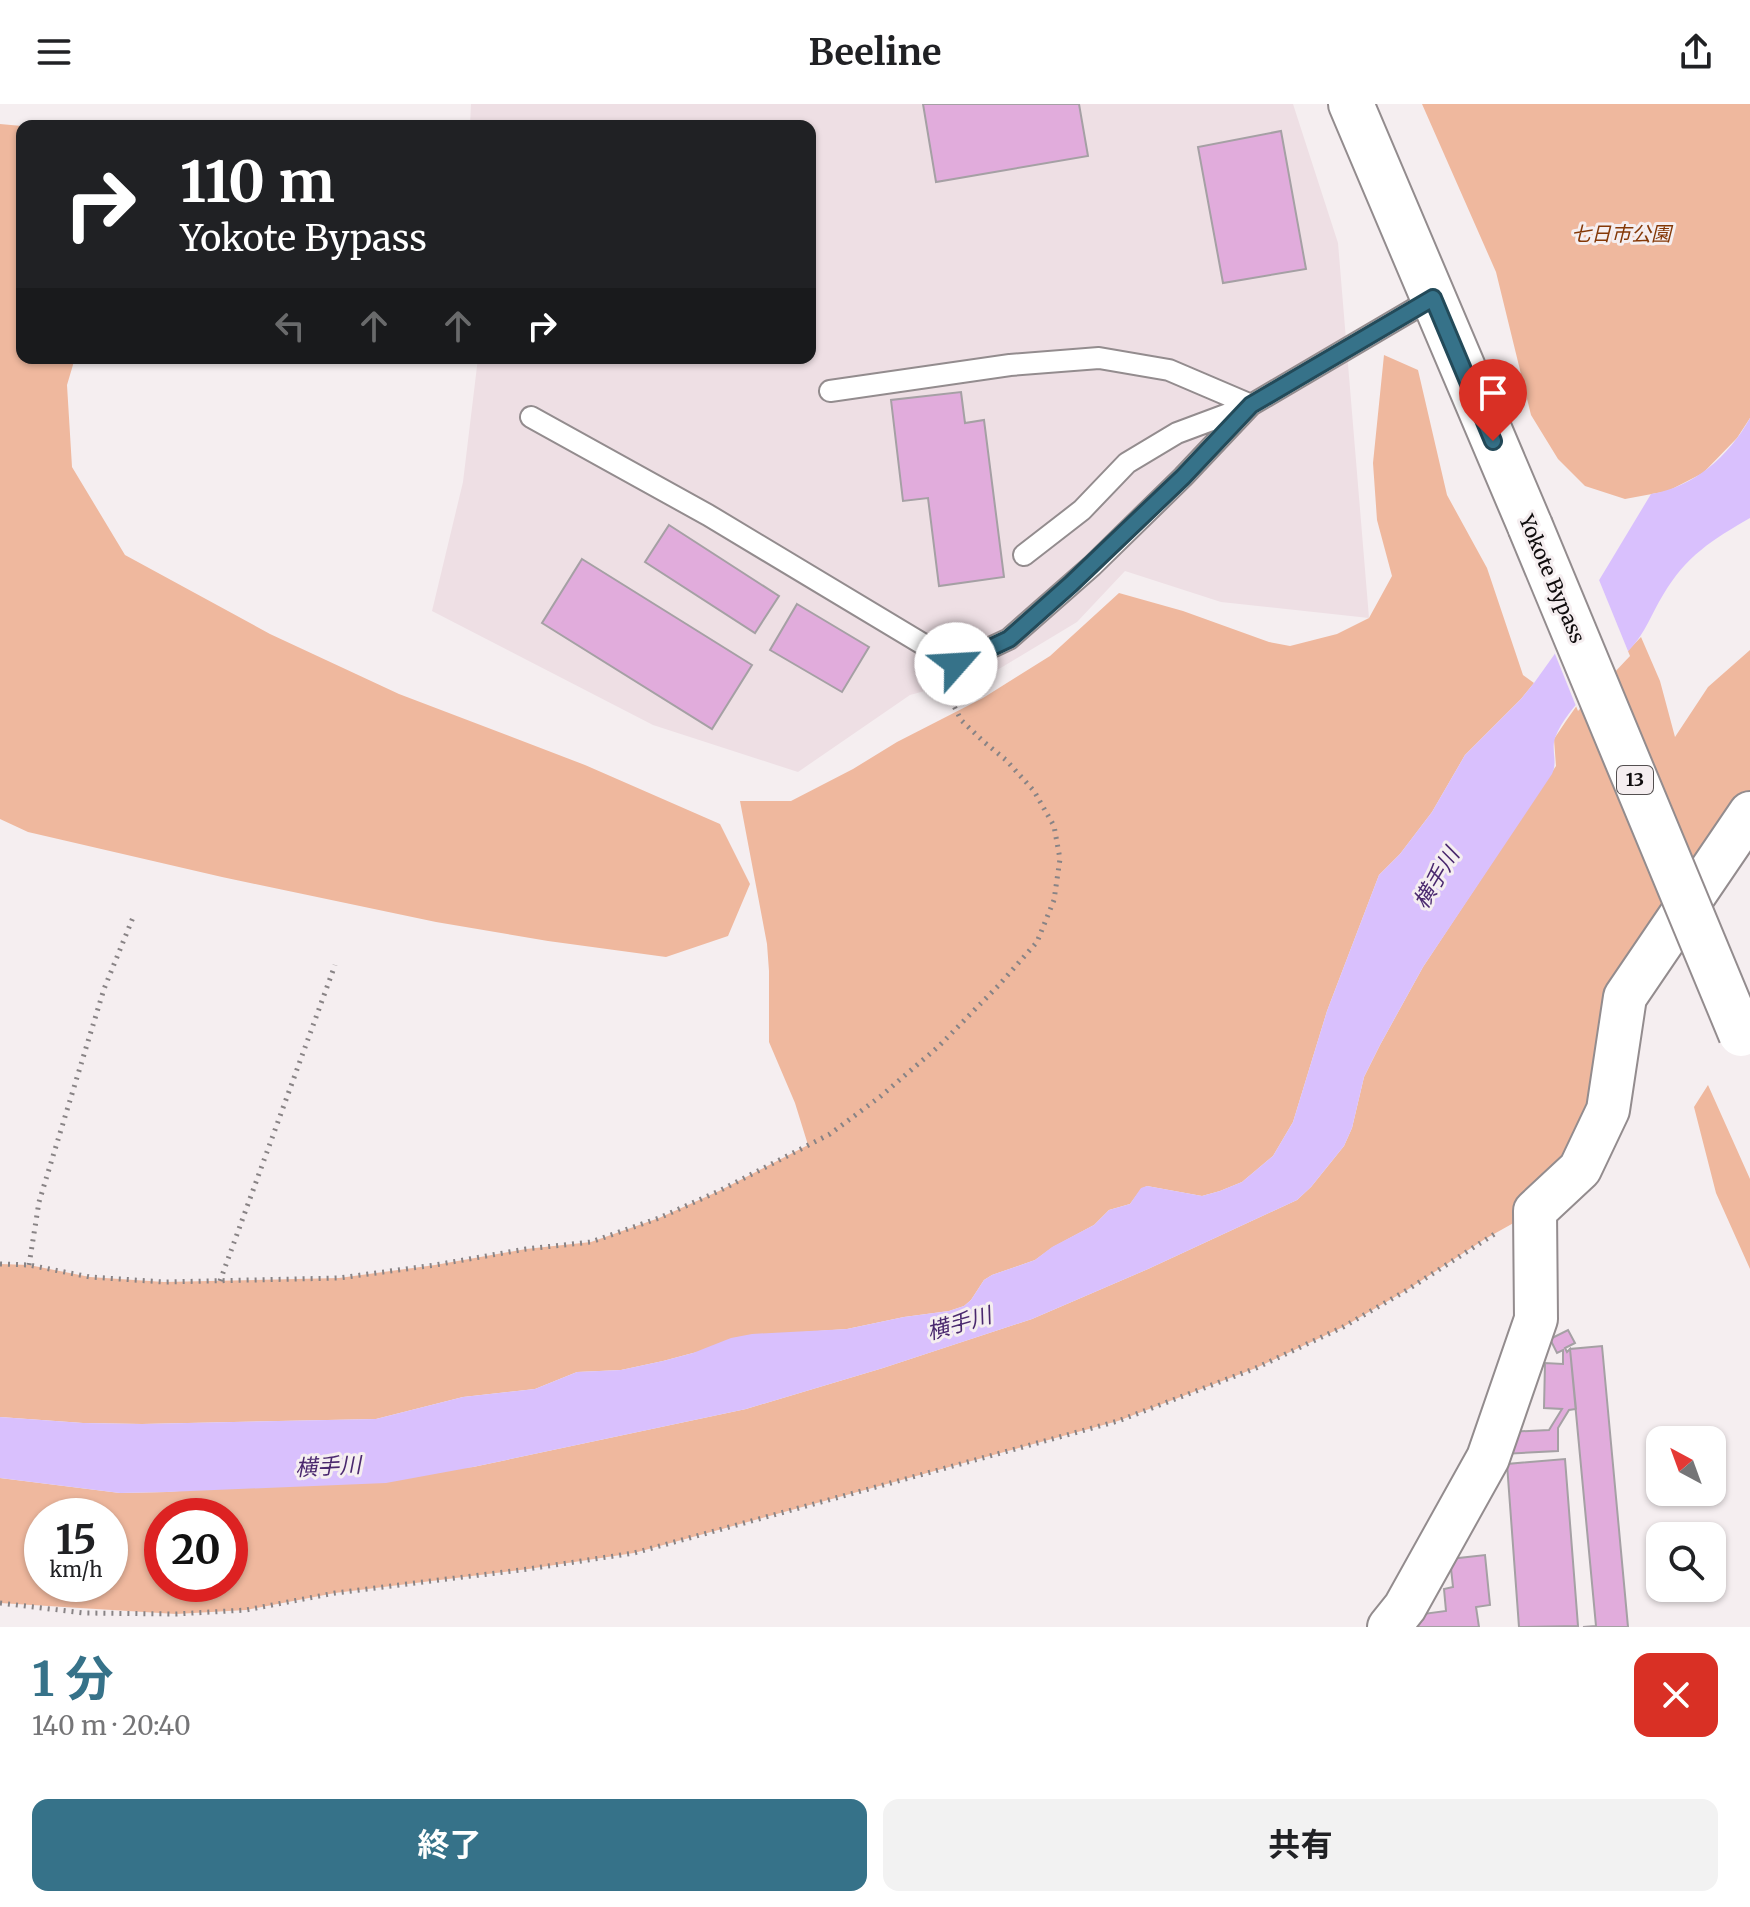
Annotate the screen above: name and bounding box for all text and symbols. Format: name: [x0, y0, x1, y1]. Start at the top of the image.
icon: menu: [32, 30, 76, 74]
text: Beeline: [808, 30, 942, 75]
icon: share: [1674, 30, 1718, 74]
text: 110 m: [180, 147, 335, 217]
icon: right: [48, 152, 152, 256]
text: Yokote Bypass: [180, 216, 427, 261]
park label: 七日市公園: [1571, 221, 1674, 246]
icon: left: [268, 304, 312, 348]
icon: ahead: [352, 304, 396, 348]
icon: ahead: [436, 304, 480, 348]
icon: right: [520, 304, 564, 348]
pin: [1459, 359, 1527, 441]
icon: arrive: [1471, 371, 1515, 415]
street label: Yokote Bypass: [1514, 510, 1591, 647]
position arrow: [914, 622, 998, 706]
road number: 13: [1617, 766, 1653, 794]
water label: 横手川: [1407, 841, 1466, 914]
water label: 横手川: [923, 1300, 996, 1346]
north arrow: [1646, 1426, 1726, 1506]
map controls: [1646, 1426, 1726, 1602]
water label: 横手川: [294, 1450, 364, 1482]
speed limit sign: 20: [144, 1498, 248, 1602]
text: 15: [56, 1515, 96, 1565]
button: search: [1646, 1522, 1726, 1602]
text: km/h: [50, 1557, 102, 1582]
text: 1 分: [32, 1649, 114, 1709]
button: close: [1634, 1653, 1718, 1737]
text: 140 m · 20:40: [32, 1709, 191, 1742]
button: 終了: [32, 1799, 867, 1891]
button: 共有: [883, 1799, 1718, 1891]

